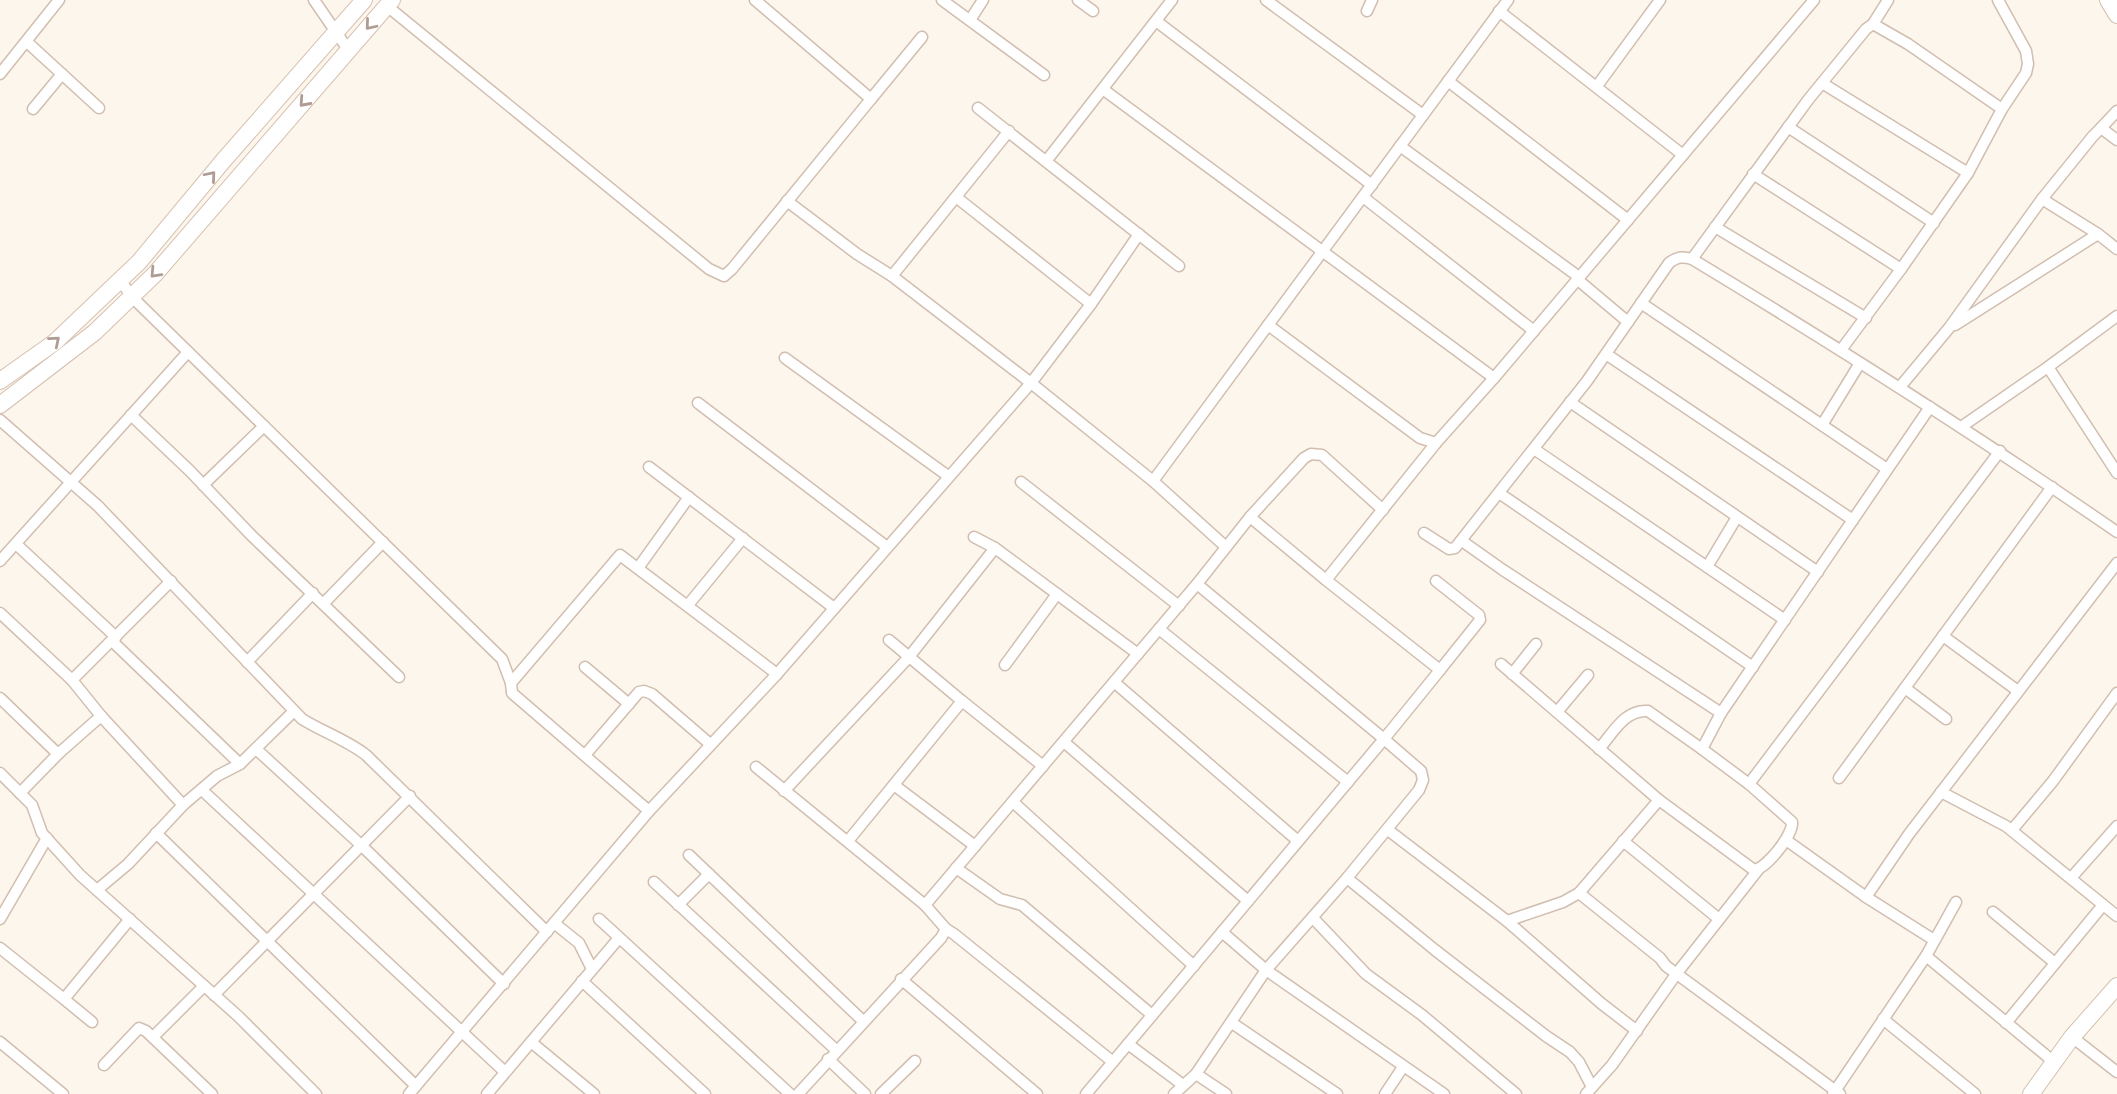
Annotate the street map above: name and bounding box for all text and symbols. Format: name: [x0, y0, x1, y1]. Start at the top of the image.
one-way arrow: [366, 18, 379, 30]
one-way arrow: [300, 93, 312, 106]
one-way arrow: [203, 171, 215, 184]
one-way arrow: [150, 265, 163, 278]
one-way arrow: [47, 337, 60, 349]

